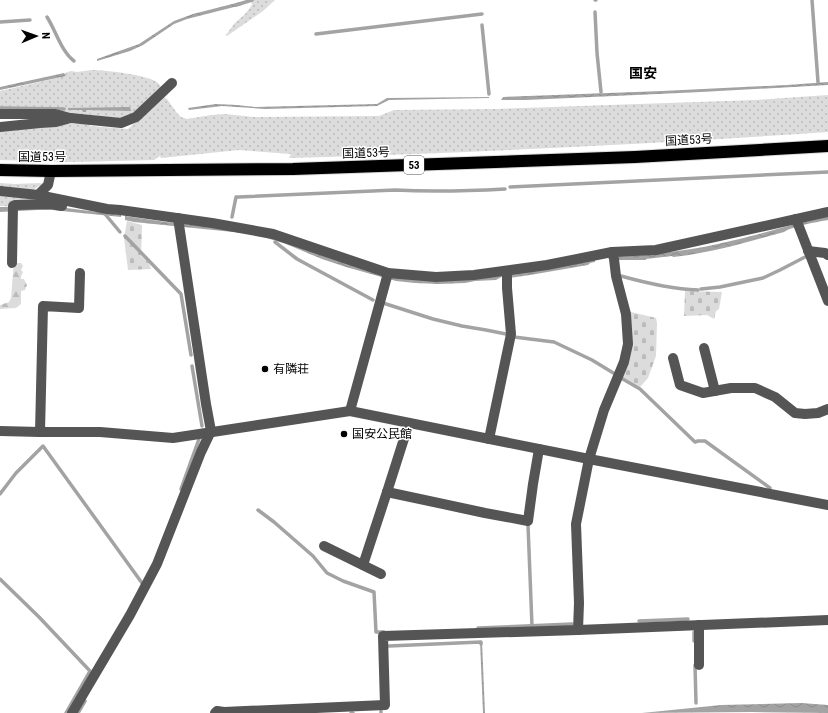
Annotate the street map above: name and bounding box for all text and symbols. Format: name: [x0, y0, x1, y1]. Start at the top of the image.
north arrow: [16, 16, 56, 56]
text: N: [39, 32, 52, 40]
district label: 国安: [629, 65, 657, 81]
street label: 国道53号: [665, 132, 713, 148]
street label: 国道53号: [342, 145, 390, 161]
street label: 国道53号: [18, 150, 66, 164]
road number: 53: [404, 156, 424, 174]
place label: 有隣荘: [273, 362, 309, 376]
marker: 有隣荘: [260, 364, 270, 374]
place label: 国安公民館: [352, 427, 412, 441]
marker: 国安公民館: [339, 429, 349, 439]

